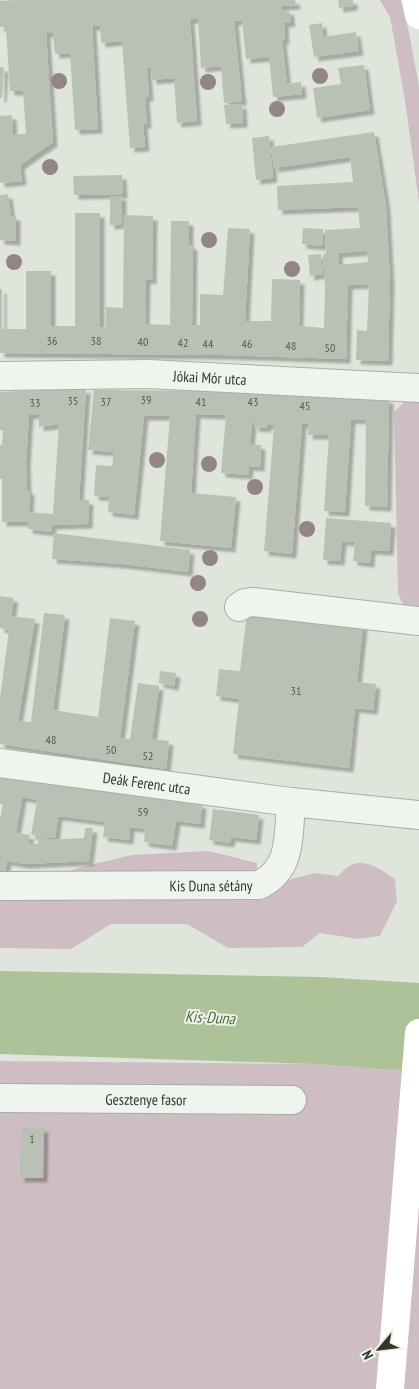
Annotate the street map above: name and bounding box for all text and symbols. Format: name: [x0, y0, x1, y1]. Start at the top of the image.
house number: 36: [47, 333, 57, 348]
house number: 38: [91, 333, 101, 348]
house number: 40: [138, 334, 148, 349]
house number: 42: [178, 335, 188, 350]
house number: 44: [203, 336, 214, 351]
house number: 46: [242, 336, 252, 351]
house number: 48: [286, 338, 296, 353]
house number: 50: [325, 340, 335, 355]
street label: Jókai Mór utca: [172, 366, 247, 389]
house number: 39: [141, 392, 151, 407]
house number: 35: [68, 393, 78, 408]
house number: 37: [101, 394, 111, 409]
house number: 41: [196, 394, 206, 409]
house number: 43: [248, 394, 258, 409]
house number: 33: [30, 395, 40, 410]
house number: 45: [300, 398, 310, 413]
house number: 31: [291, 683, 301, 698]
house number: 48: [46, 732, 56, 747]
house number: 50: [106, 742, 116, 757]
house number: 52: [143, 748, 153, 763]
street label: Deák Ferenc utca: [102, 767, 192, 798]
house number: 59: [138, 804, 148, 819]
street label: Kis Duna sétány: [170, 876, 253, 895]
water label: Kis-Duna: [184, 1006, 237, 1028]
street label: Gesztenye fasor: [105, 1089, 188, 1109]
house number: 1: [29, 1131, 35, 1146]
north arrow: [354, 1324, 404, 1374]
text: N: [358, 1348, 377, 1363]

